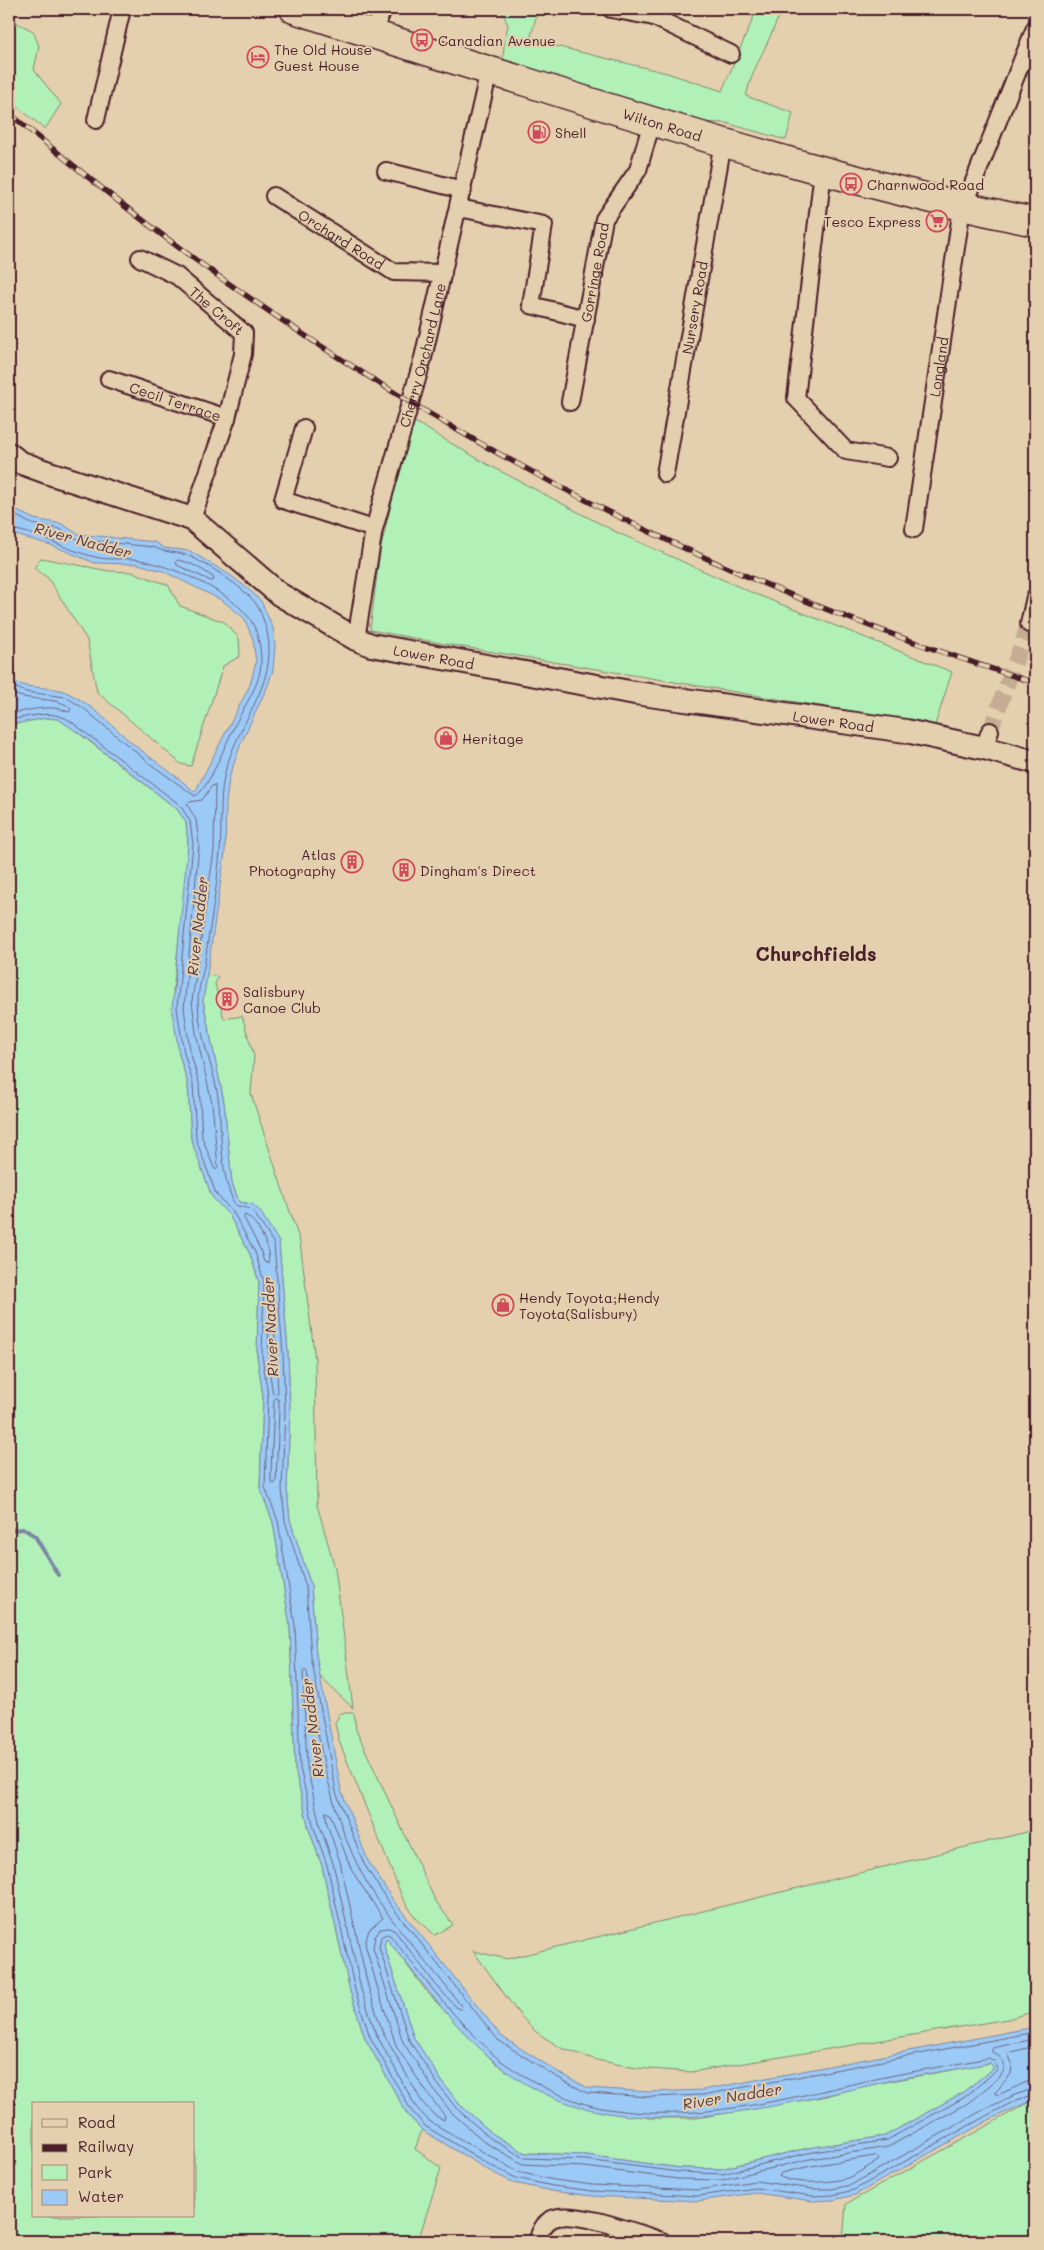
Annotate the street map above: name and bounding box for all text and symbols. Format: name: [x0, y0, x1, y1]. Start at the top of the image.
bus stop icon: Canadian Avenue: [410, 28, 434, 52]
place label: Canadian Avenue: [438, 31, 556, 50]
place label: The Old House Guest House: [274, 40, 372, 75]
hotel icon: The Old House Guest House: [246, 45, 270, 69]
street label: Wilton Road: [620, 103, 704, 145]
fuel station icon: Shell: [527, 120, 551, 144]
place label: Shell: [555, 123, 586, 142]
bus stop icon: Charnwood Road: [839, 172, 863, 196]
place label: Charnwood Road: [867, 175, 984, 194]
street label: Orchard Road: [295, 204, 388, 273]
supermarket icon: Tesco Express: [925, 209, 949, 233]
place label: Tesco Express: [824, 212, 921, 231]
street label: Gorringe Road: [576, 221, 613, 324]
street label: Nursery Road: [677, 259, 712, 356]
street label: Cherry Orchard Lane: [394, 281, 449, 429]
street label: The Croft: [186, 282, 248, 339]
street label: Longland: [924, 335, 952, 398]
street label: Cecil Terrace: [127, 377, 224, 425]
water label: River Nadder: [32, 517, 134, 563]
street label: Lower Road: [392, 640, 476, 673]
street label: Lower Road: [792, 706, 875, 736]
shop icon: Heritage: [434, 726, 458, 750]
place label: Heritage: [462, 729, 524, 748]
place label: Atlas Photography: [249, 845, 336, 880]
building icon: Atlas Photography: [340, 850, 364, 874]
building icon: Dingham's Direct: [392, 858, 416, 882]
place label: Dingham's Direct: [420, 861, 536, 880]
water label: River Nadder: [182, 875, 212, 977]
district label: Churchfields: [756, 941, 876, 966]
place label: Salisbury Canoe Club: [243, 982, 321, 1017]
building icon: Salisbury Canoe Club: [215, 987, 239, 1011]
water label: River Nadder: [257, 1276, 283, 1377]
place label: Hendy Toyota;Hendy Toyota(Salisbury): [519, 1288, 660, 1323]
shop icon: Hendy Toyota;Hendy Toyota(Salisbury): [491, 1293, 515, 1317]
water label: River Nadder: [296, 1677, 328, 1779]
water label: River Nadder: [681, 2078, 783, 2114]
legend: [32, 2102, 195, 2218]
text: Road: [78, 2112, 115, 2132]
text: Railway: [78, 2136, 134, 2156]
text: Park: [78, 2162, 112, 2182]
text: Water: [78, 2186, 124, 2206]

